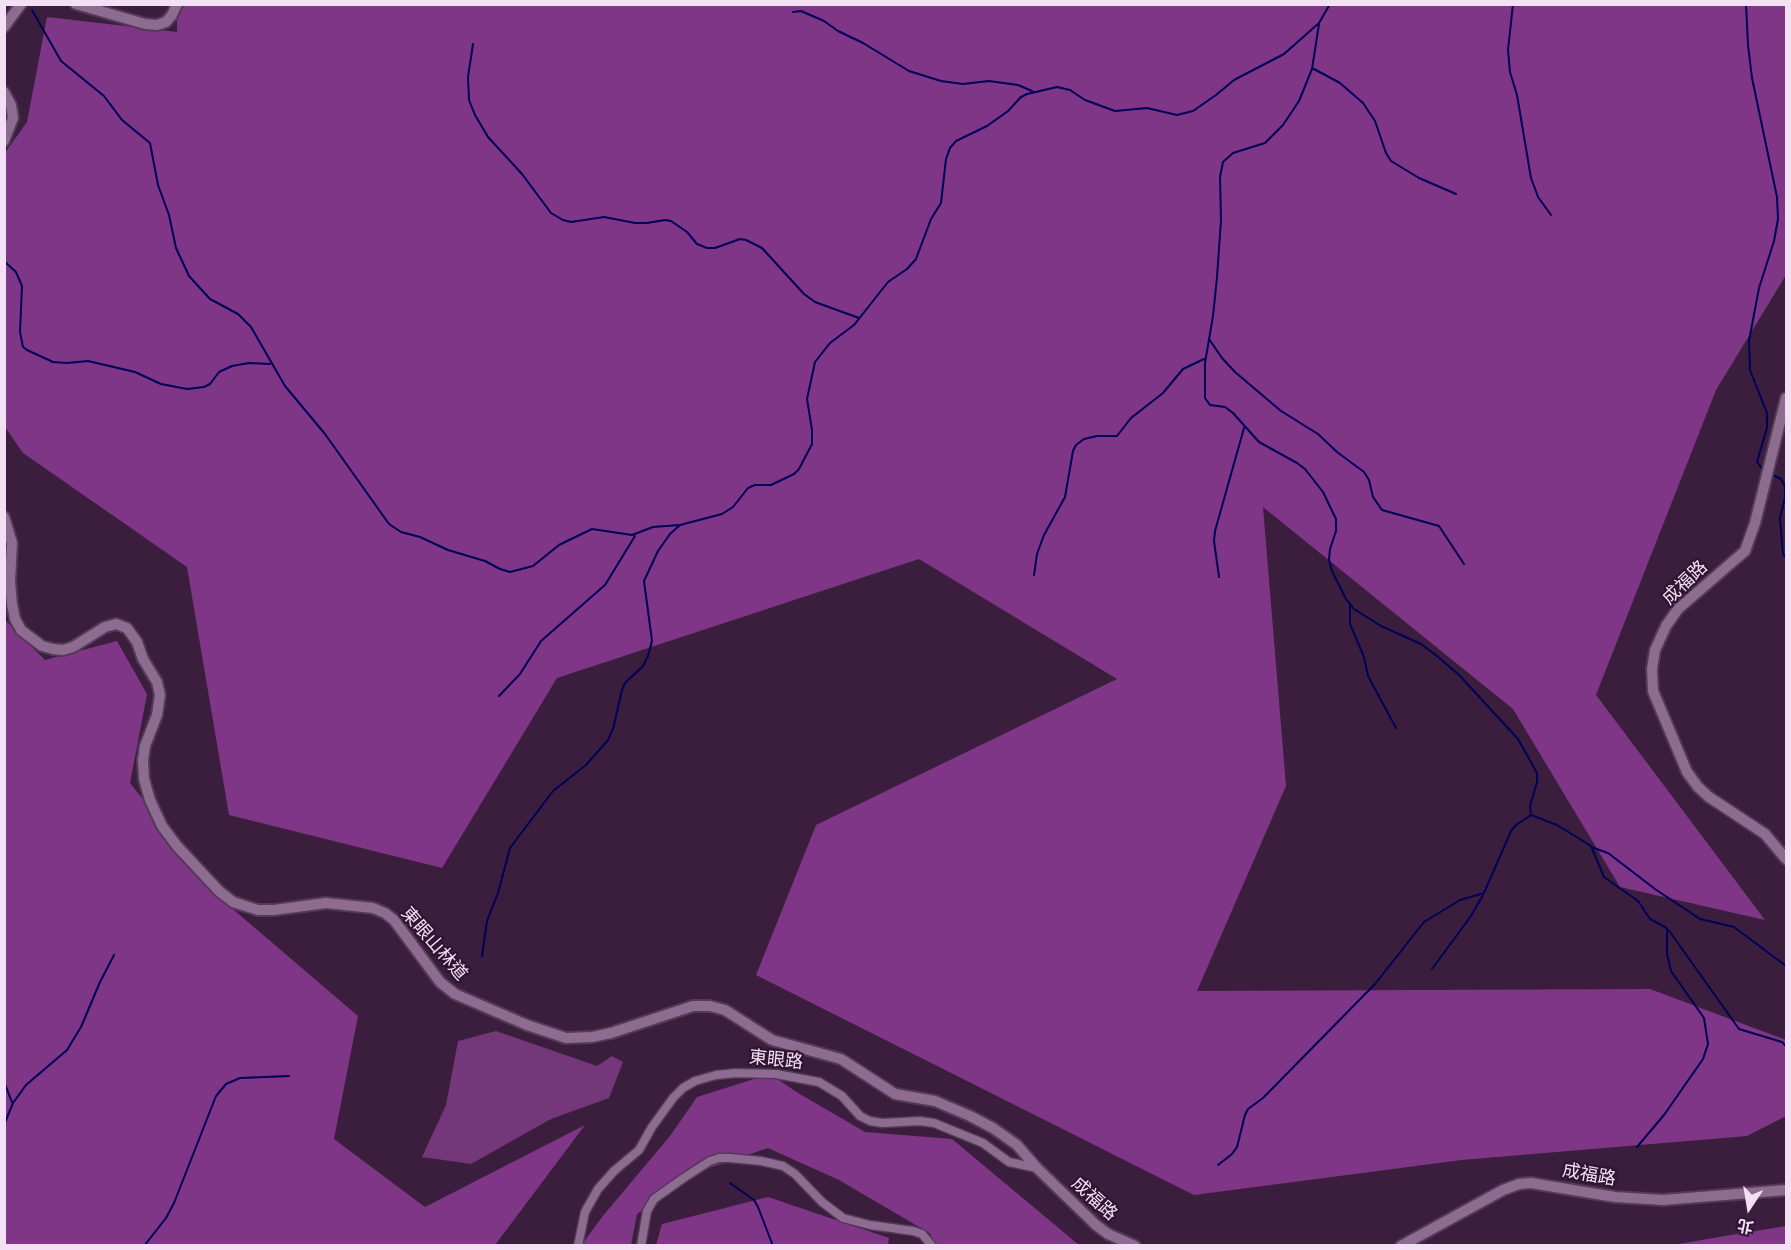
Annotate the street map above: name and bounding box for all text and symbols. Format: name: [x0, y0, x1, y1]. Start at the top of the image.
street label: 成福路: [1658, 556, 1712, 610]
street label: 東眼山林道: [396, 903, 472, 985]
street label: 東眼路: [748, 1046, 804, 1074]
street label: 成福路: [1561, 1160, 1617, 1190]
street label: 成福路: [1067, 1173, 1121, 1225]
north arrow: [1719, 1178, 1779, 1238]
text: 北: [1735, 1215, 1755, 1237]

